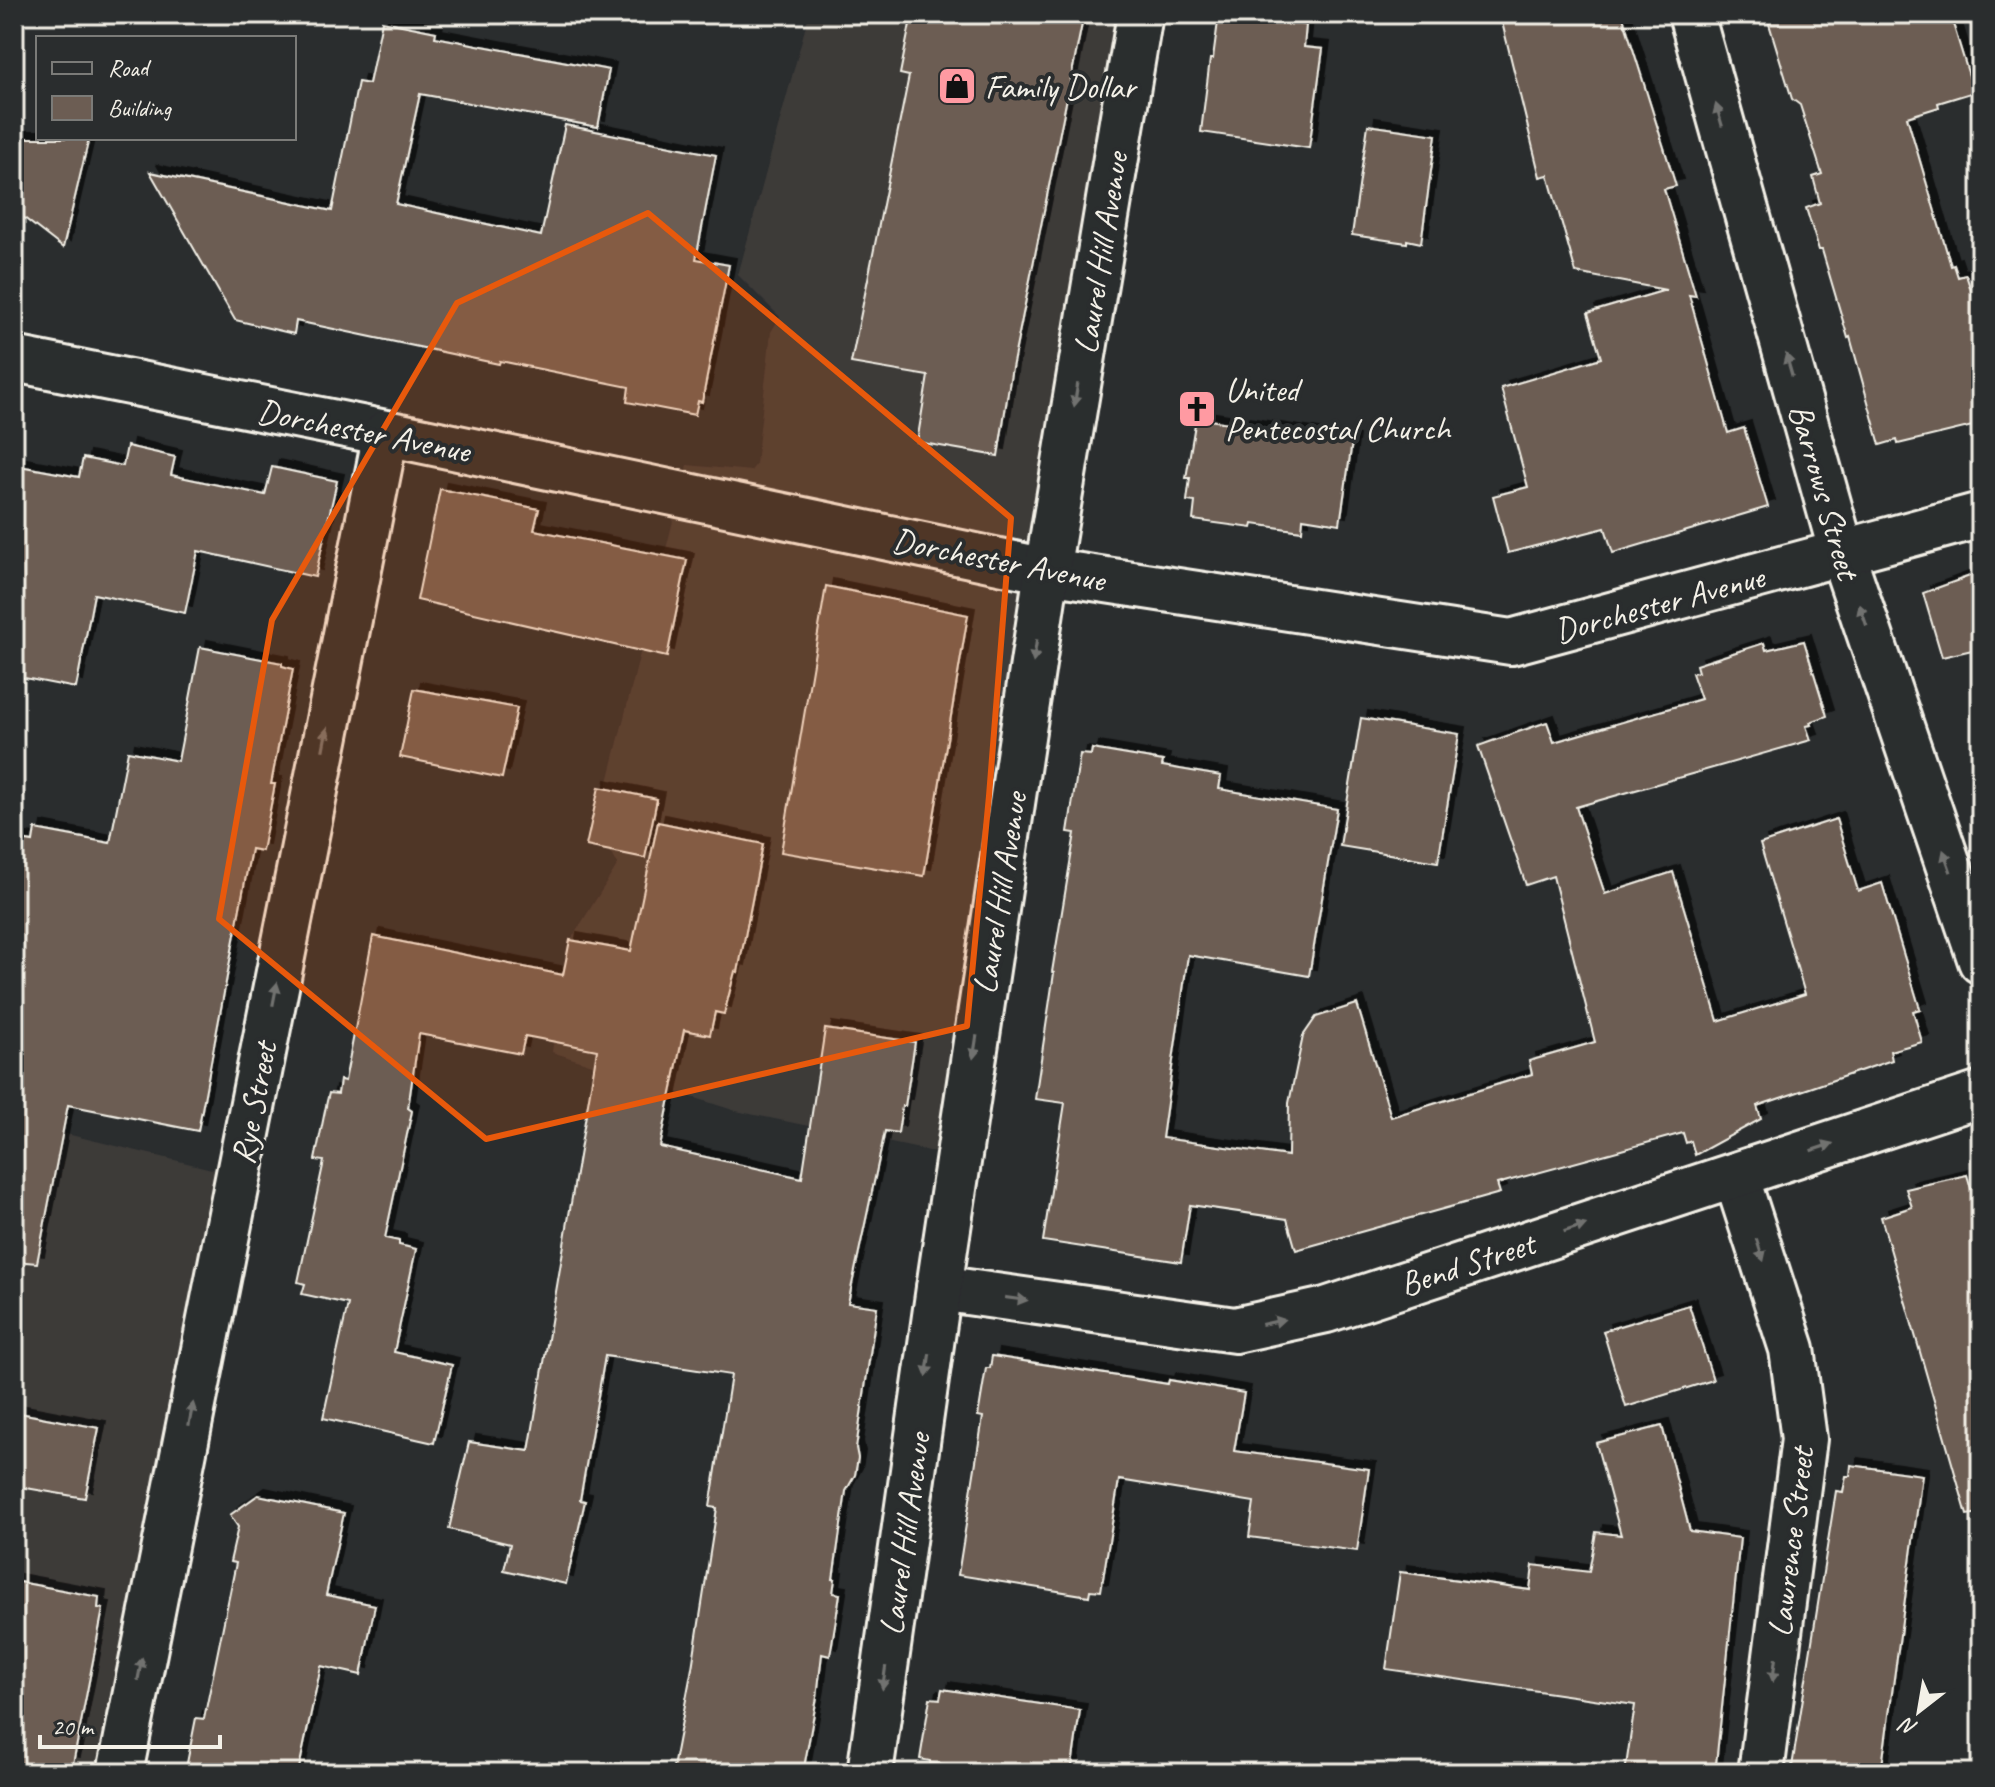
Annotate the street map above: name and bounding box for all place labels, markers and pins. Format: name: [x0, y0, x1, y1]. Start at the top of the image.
shop icon: Family Dollar: [936, 65, 978, 107]
place label: Family Dollar: [985, 65, 1138, 108]
place label: United Pentecostal Church: [1225, 368, 1452, 450]
church icon: United Pentecostal Church: [1176, 388, 1218, 430]

